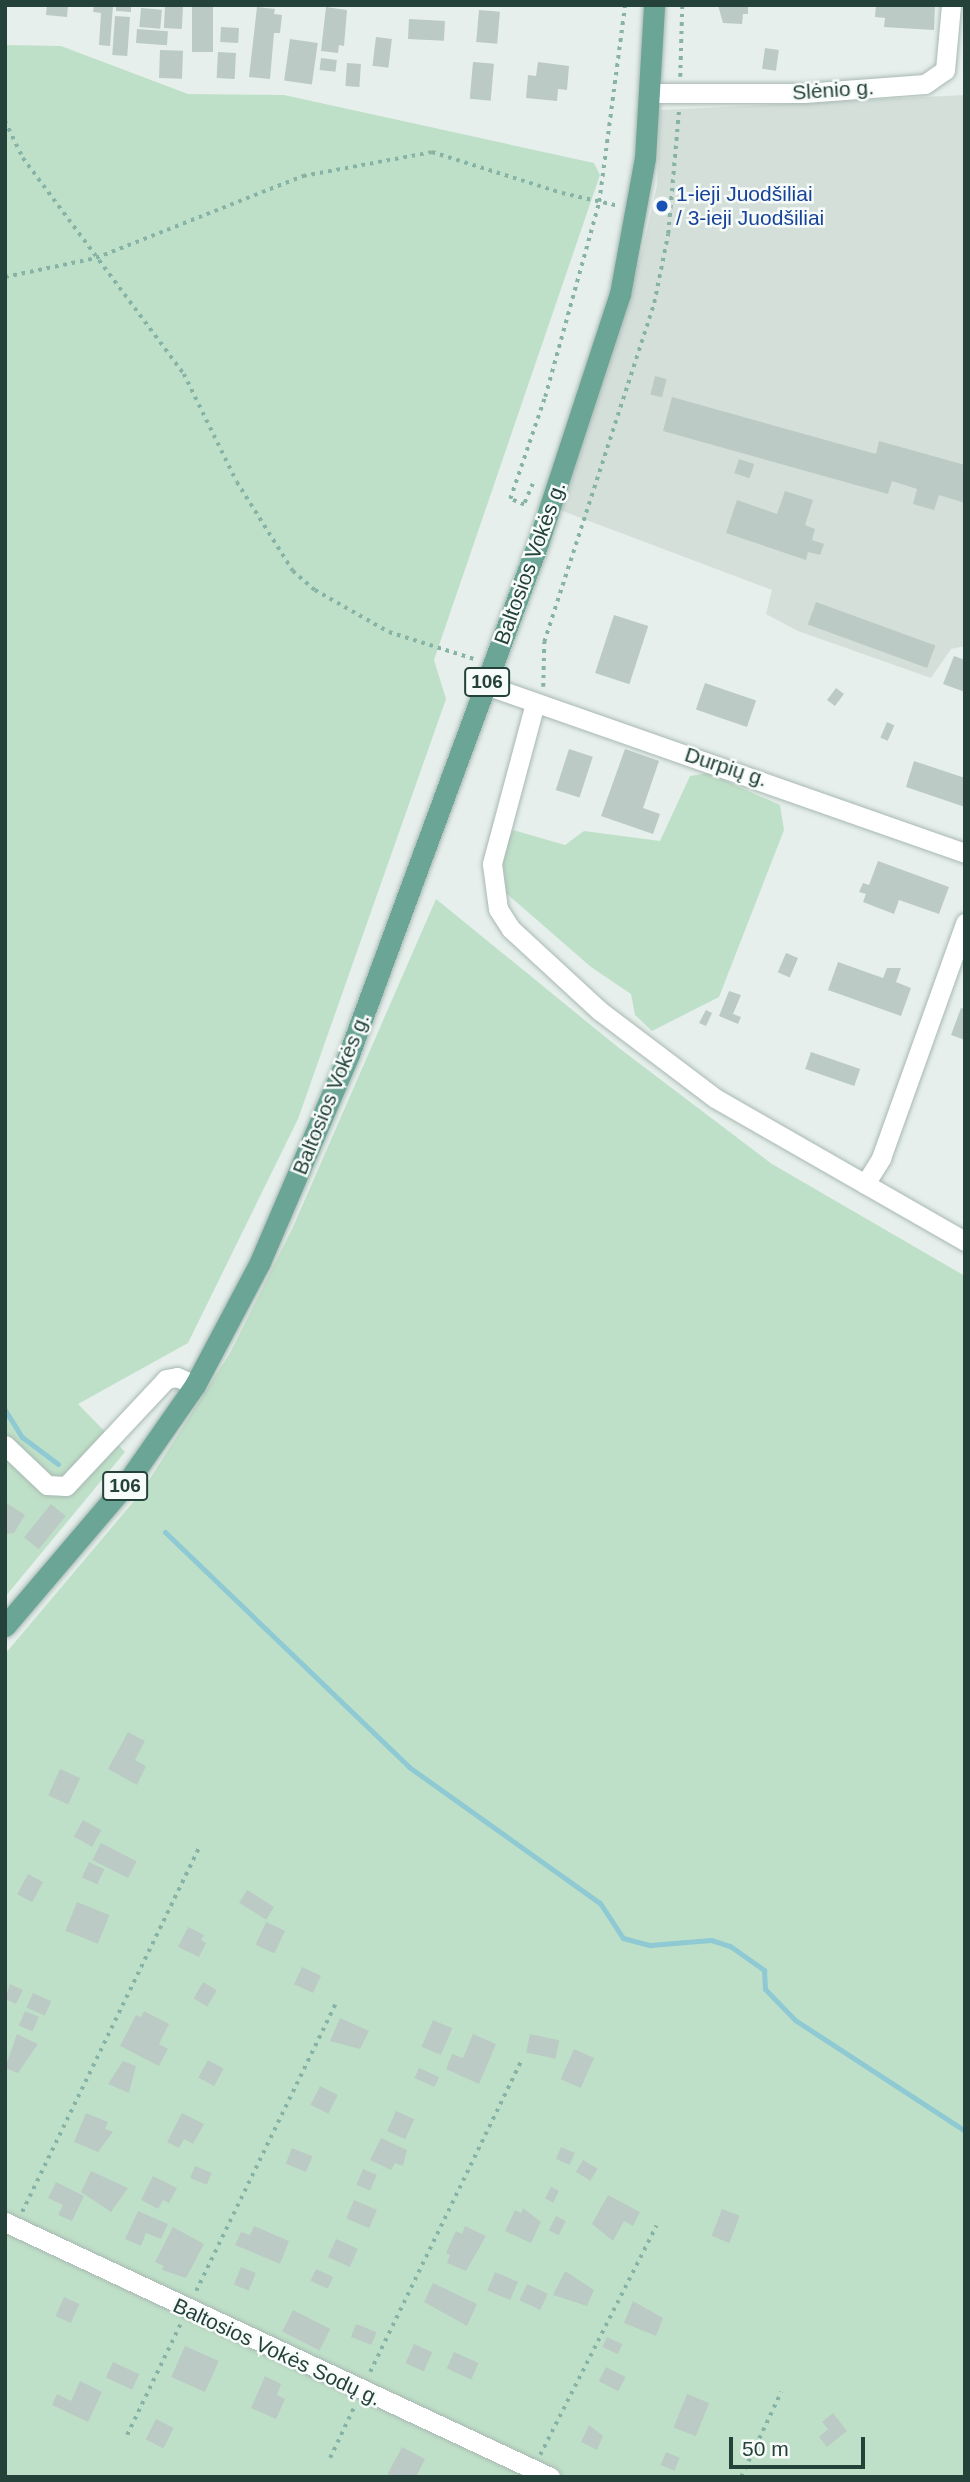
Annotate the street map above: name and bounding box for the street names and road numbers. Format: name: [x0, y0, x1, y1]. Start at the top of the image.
street label: Slėnio g.: [791, 75, 875, 105]
street label: Baltosios Vokės g.: [489, 478, 571, 648]
road number: 106: [462, 666, 512, 698]
street label: Durpių g.: [682, 742, 770, 792]
street label: Baltosios Vokės g.: [287, 1010, 375, 1178]
road number: 106: [100, 1470, 150, 1502]
street label: Baltosios Vokės Sodų g.: [169, 2293, 385, 2411]

